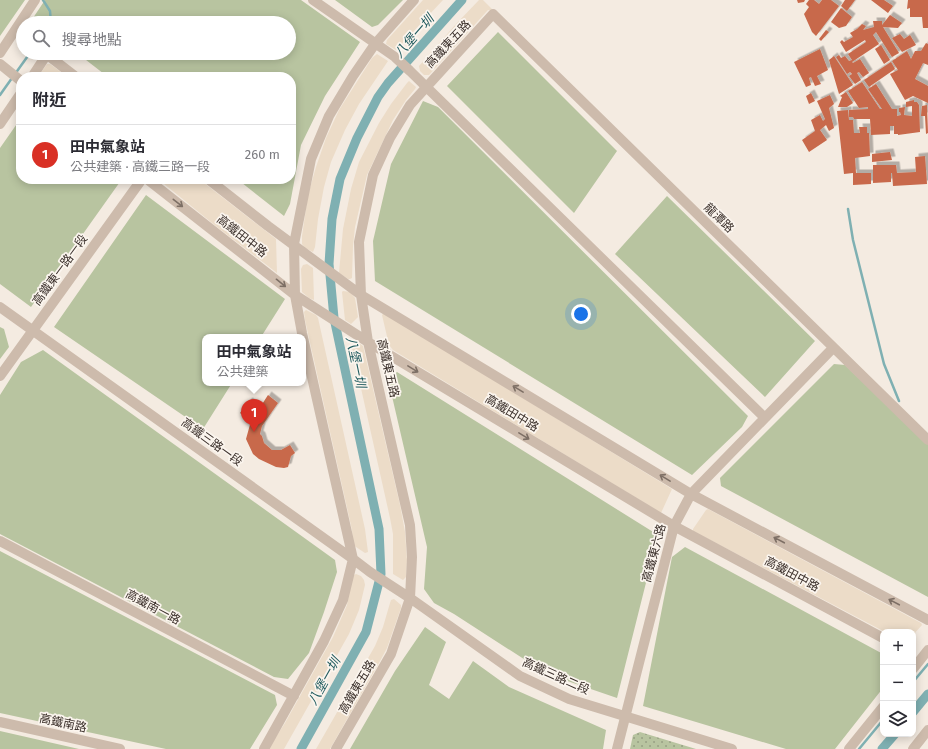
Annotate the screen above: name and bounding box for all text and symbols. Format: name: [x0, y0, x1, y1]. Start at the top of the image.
water label: 八堡一圳: [391, 10, 438, 61]
search box: [16, 16, 296, 60]
street label: 高鐵東五路: [422, 17, 474, 71]
icon: search: [30, 27, 52, 49]
text: 搜尋地點: [62, 31, 122, 49]
text: 附近: [32, 90, 66, 111]
text: 田中氣象站: [70, 138, 145, 156]
text: 1: [42, 147, 48, 162]
text: 260 m: [245, 147, 280, 162]
text: 公共建築 · 高鐵三路一段: [70, 159, 210, 174]
one-way arrow: [173, 199, 184, 207]
street label: 龍潭路: [701, 200, 737, 236]
street label: 高鐵田中路: [214, 212, 270, 260]
street label: 高鐵東一路一段: [30, 232, 90, 308]
one-way arrow: [275, 278, 286, 287]
your location: [571, 304, 591, 324]
popup: [202, 334, 306, 386]
water label: 八堡一圳: [343, 335, 369, 391]
street label: 高鐵東五路: [374, 337, 402, 399]
text: 田中氣象站: [216, 343, 292, 361]
text: 公共建築: [216, 364, 269, 379]
one-way arrow: [407, 365, 419, 373]
one-way arrow: [512, 385, 524, 393]
street label: 高鐵田中路: [483, 392, 541, 434]
pin: 1: [241, 399, 267, 432]
street label: 高鐵三路一段: [179, 415, 245, 469]
one-way arrow: [518, 432, 529, 440]
one-way arrow: [659, 473, 671, 481]
street label: 高鐵東六路: [639, 522, 669, 584]
one-way arrow: [773, 536, 785, 544]
street label: 高鐵田中路: [762, 554, 822, 594]
street label: 高鐵南一路: [123, 587, 183, 627]
one-way arrow: [888, 597, 900, 605]
map controls: [880, 629, 916, 737]
button: +: [880, 629, 916, 665]
water label: 八堡一圳: [305, 653, 344, 707]
street label: 高鐵三路二段: [520, 655, 592, 697]
street label: 高鐵東五路: [336, 658, 378, 716]
button: −: [880, 665, 916, 701]
button: layers: [880, 701, 916, 737]
street label: 高鐵南路: [38, 711, 88, 735]

